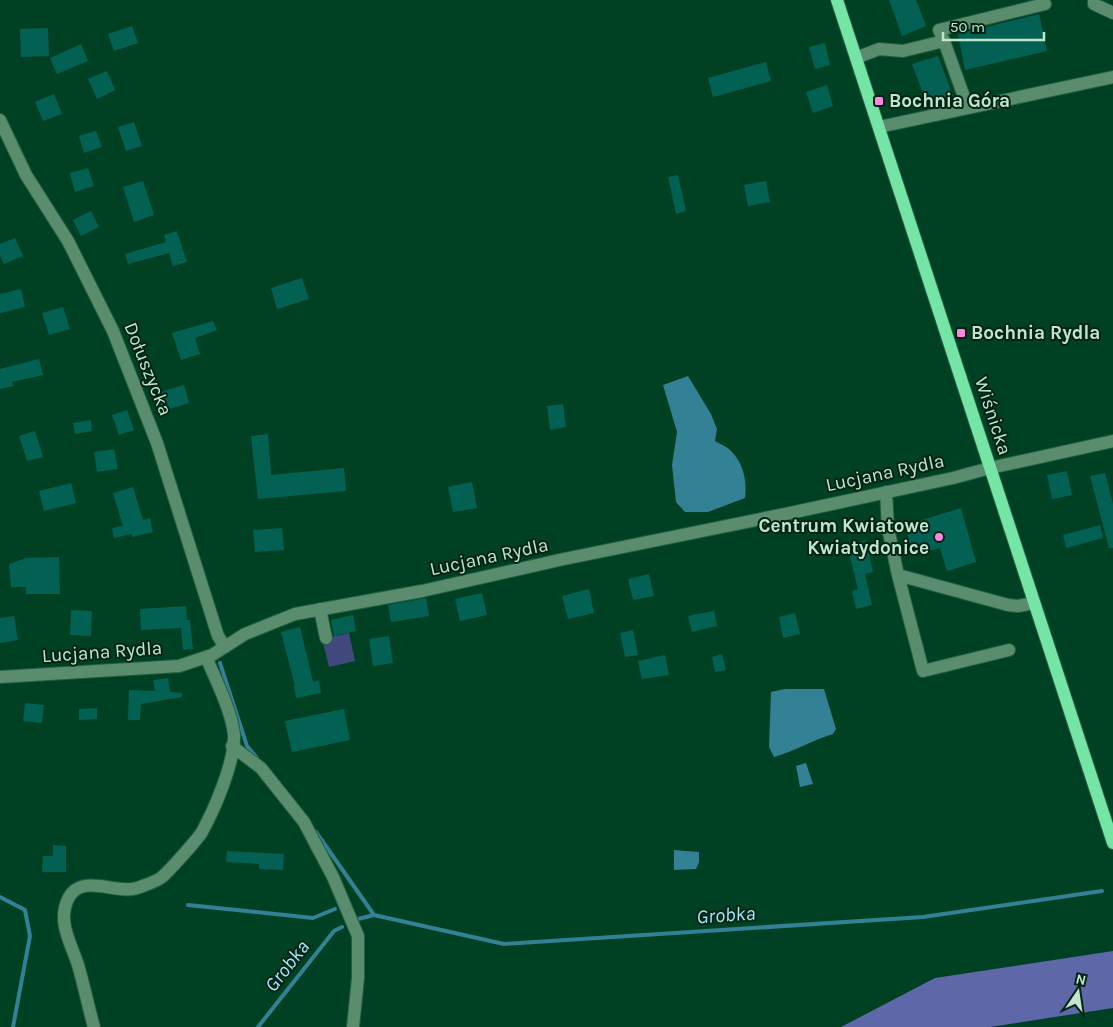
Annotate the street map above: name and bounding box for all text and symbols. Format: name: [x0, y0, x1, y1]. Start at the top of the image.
scale bar: [943, 10, 1044, 42]
text: 50 m: [950, 18, 985, 36]
place label: Bochnia Góra: [889, 90, 1010, 112]
marker: Bochnia Góra: [873, 95, 885, 107]
street label: Dołuszycka: [119, 319, 177, 419]
place label: Bochnia Rydla: [971, 322, 1100, 344]
marker: Bochnia Rydla: [955, 327, 967, 339]
street label: Wiśnicka: [970, 374, 1016, 458]
street label: Lucjana Rydla: [824, 450, 946, 496]
place label: Centrum Kwiatowe Kwiatydonice: [758, 515, 929, 559]
marker: Centrum Kwiatowe Kwiatydonice: [933, 531, 945, 543]
street label: Lucjana Rydla: [428, 534, 550, 580]
street label: Lucjana Rydla: [41, 637, 163, 667]
water label: Grobka: [696, 901, 756, 929]
water label: Grobka: [260, 936, 314, 996]
north arrow: [1053, 967, 1103, 1017]
text: N: [1074, 970, 1088, 989]

